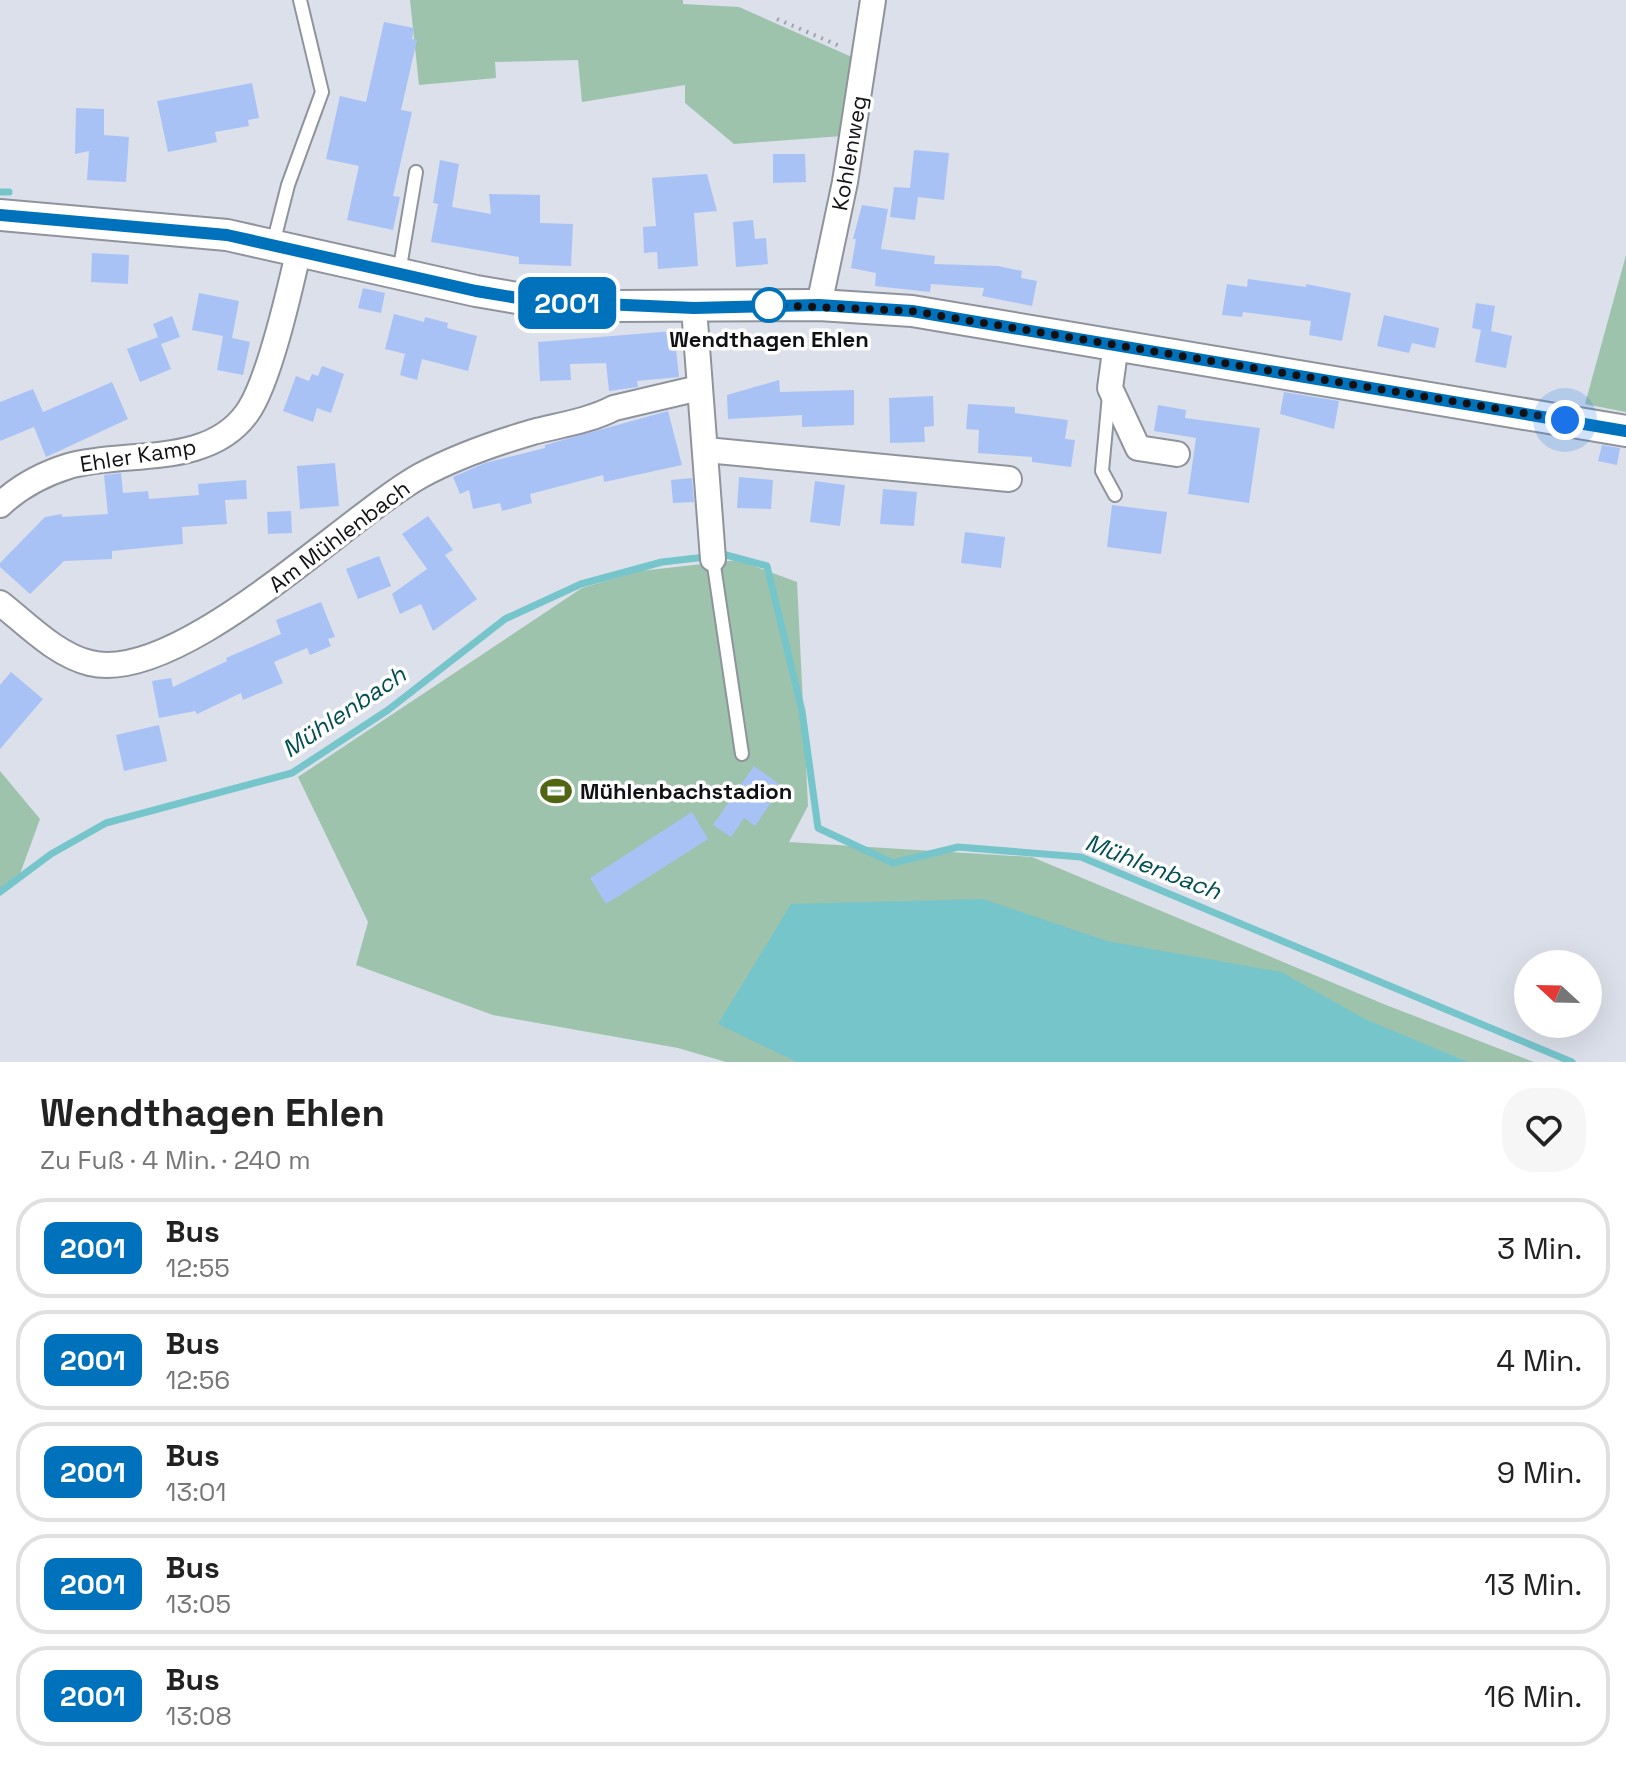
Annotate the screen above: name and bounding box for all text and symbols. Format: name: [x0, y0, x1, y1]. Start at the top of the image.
street label: Kohlenweg: [825, 93, 873, 213]
line badge: 2001: [511, 277, 623, 329]
text: 2001: [534, 285, 600, 321]
marker: Wendthagen Ehlen: [752, 288, 786, 322]
place label: Wendthagen Ehlen: [669, 325, 869, 353]
your location: [1545, 400, 1585, 440]
street label: Ehler Kamp: [78, 432, 198, 478]
street label: Am Mühlenbach: [263, 474, 415, 598]
water label: Mühlenbach: [276, 658, 413, 764]
sports icon: Mühlenbachstadion: [539, 774, 573, 808]
place label: Mühlenbachstadion: [580, 777, 792, 805]
water label: Mühlenbach: [1081, 826, 1227, 907]
north arrow: [1514, 950, 1602, 1038]
map controls: [1514, 950, 1602, 1038]
button: heart: [1502, 1088, 1586, 1172]
text: Wendthagen Ehlen: [40, 1089, 385, 1137]
text: Zu Fuß · 4 Min. · 240 m: [40, 1143, 311, 1177]
text: Bus: [166, 1212, 220, 1251]
text: 3 Min.: [1497, 1229, 1582, 1268]
text: 2001: [60, 1230, 126, 1266]
text: 12:55: [166, 1251, 230, 1285]
text: Bus: [166, 1324, 220, 1363]
text: 4 Min.: [1496, 1341, 1582, 1380]
text: 2001: [60, 1342, 126, 1378]
text: 12:56: [166, 1363, 230, 1397]
text: Bus: [166, 1436, 220, 1475]
text: 9 Min.: [1497, 1453, 1582, 1492]
text: 2001: [60, 1454, 126, 1490]
text: 13:01: [166, 1475, 226, 1509]
text: Bus: [166, 1548, 220, 1587]
text: 13 Min.: [1484, 1565, 1582, 1604]
text: 2001: [60, 1566, 126, 1602]
text: 13:05: [166, 1587, 231, 1621]
text: Bus: [166, 1660, 220, 1699]
text: 16 Min.: [1484, 1677, 1582, 1716]
text: 2001: [60, 1678, 126, 1714]
text: 13:08: [166, 1699, 232, 1733]

